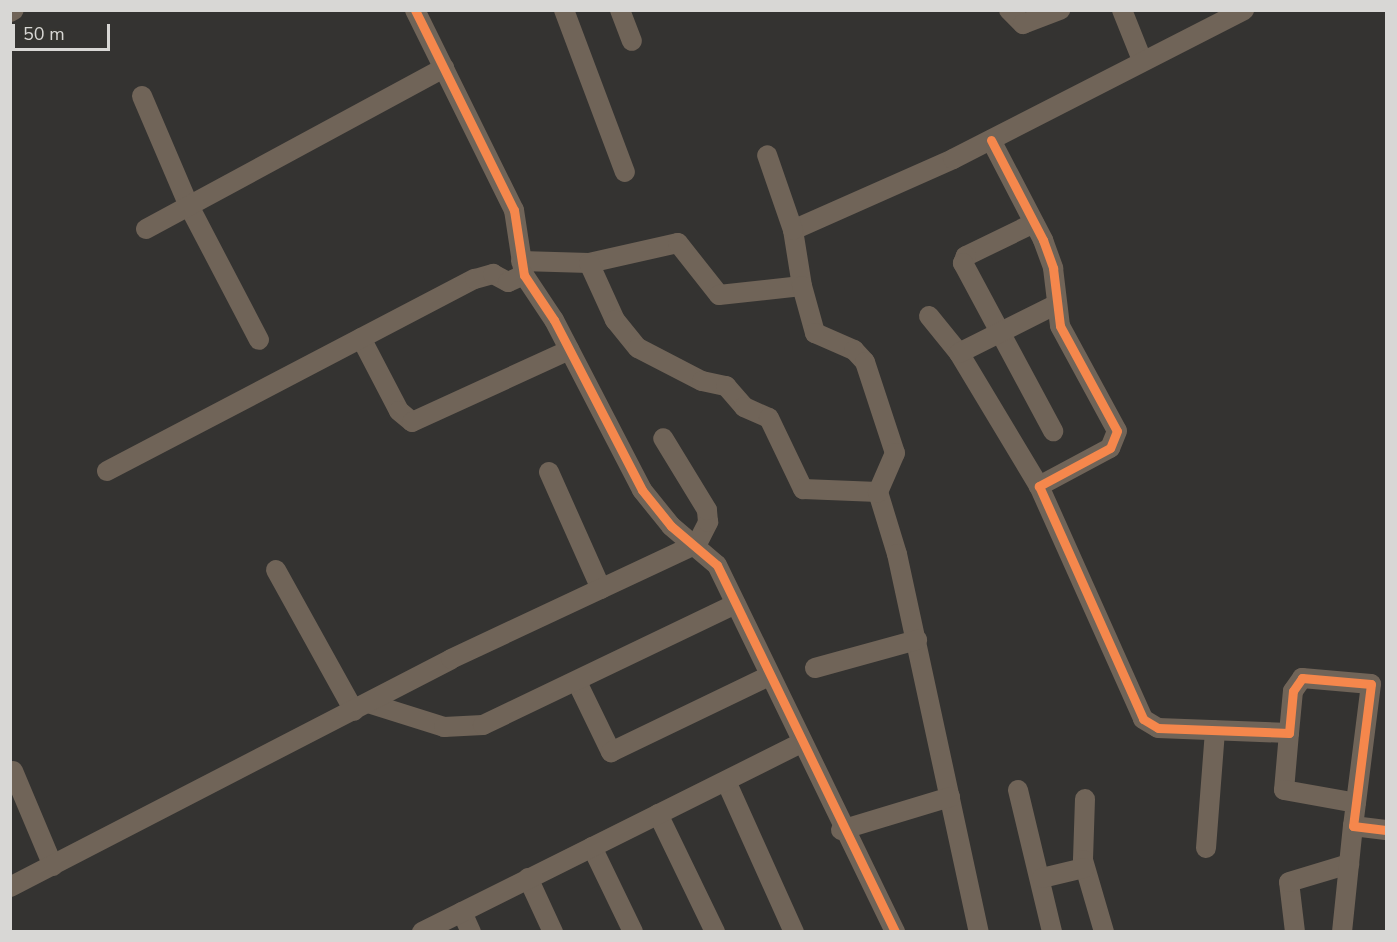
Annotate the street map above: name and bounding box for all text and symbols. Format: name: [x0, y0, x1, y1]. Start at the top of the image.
scale bar: [15, 12, 112, 50]
text: 50 m: [23, 22, 65, 46]

